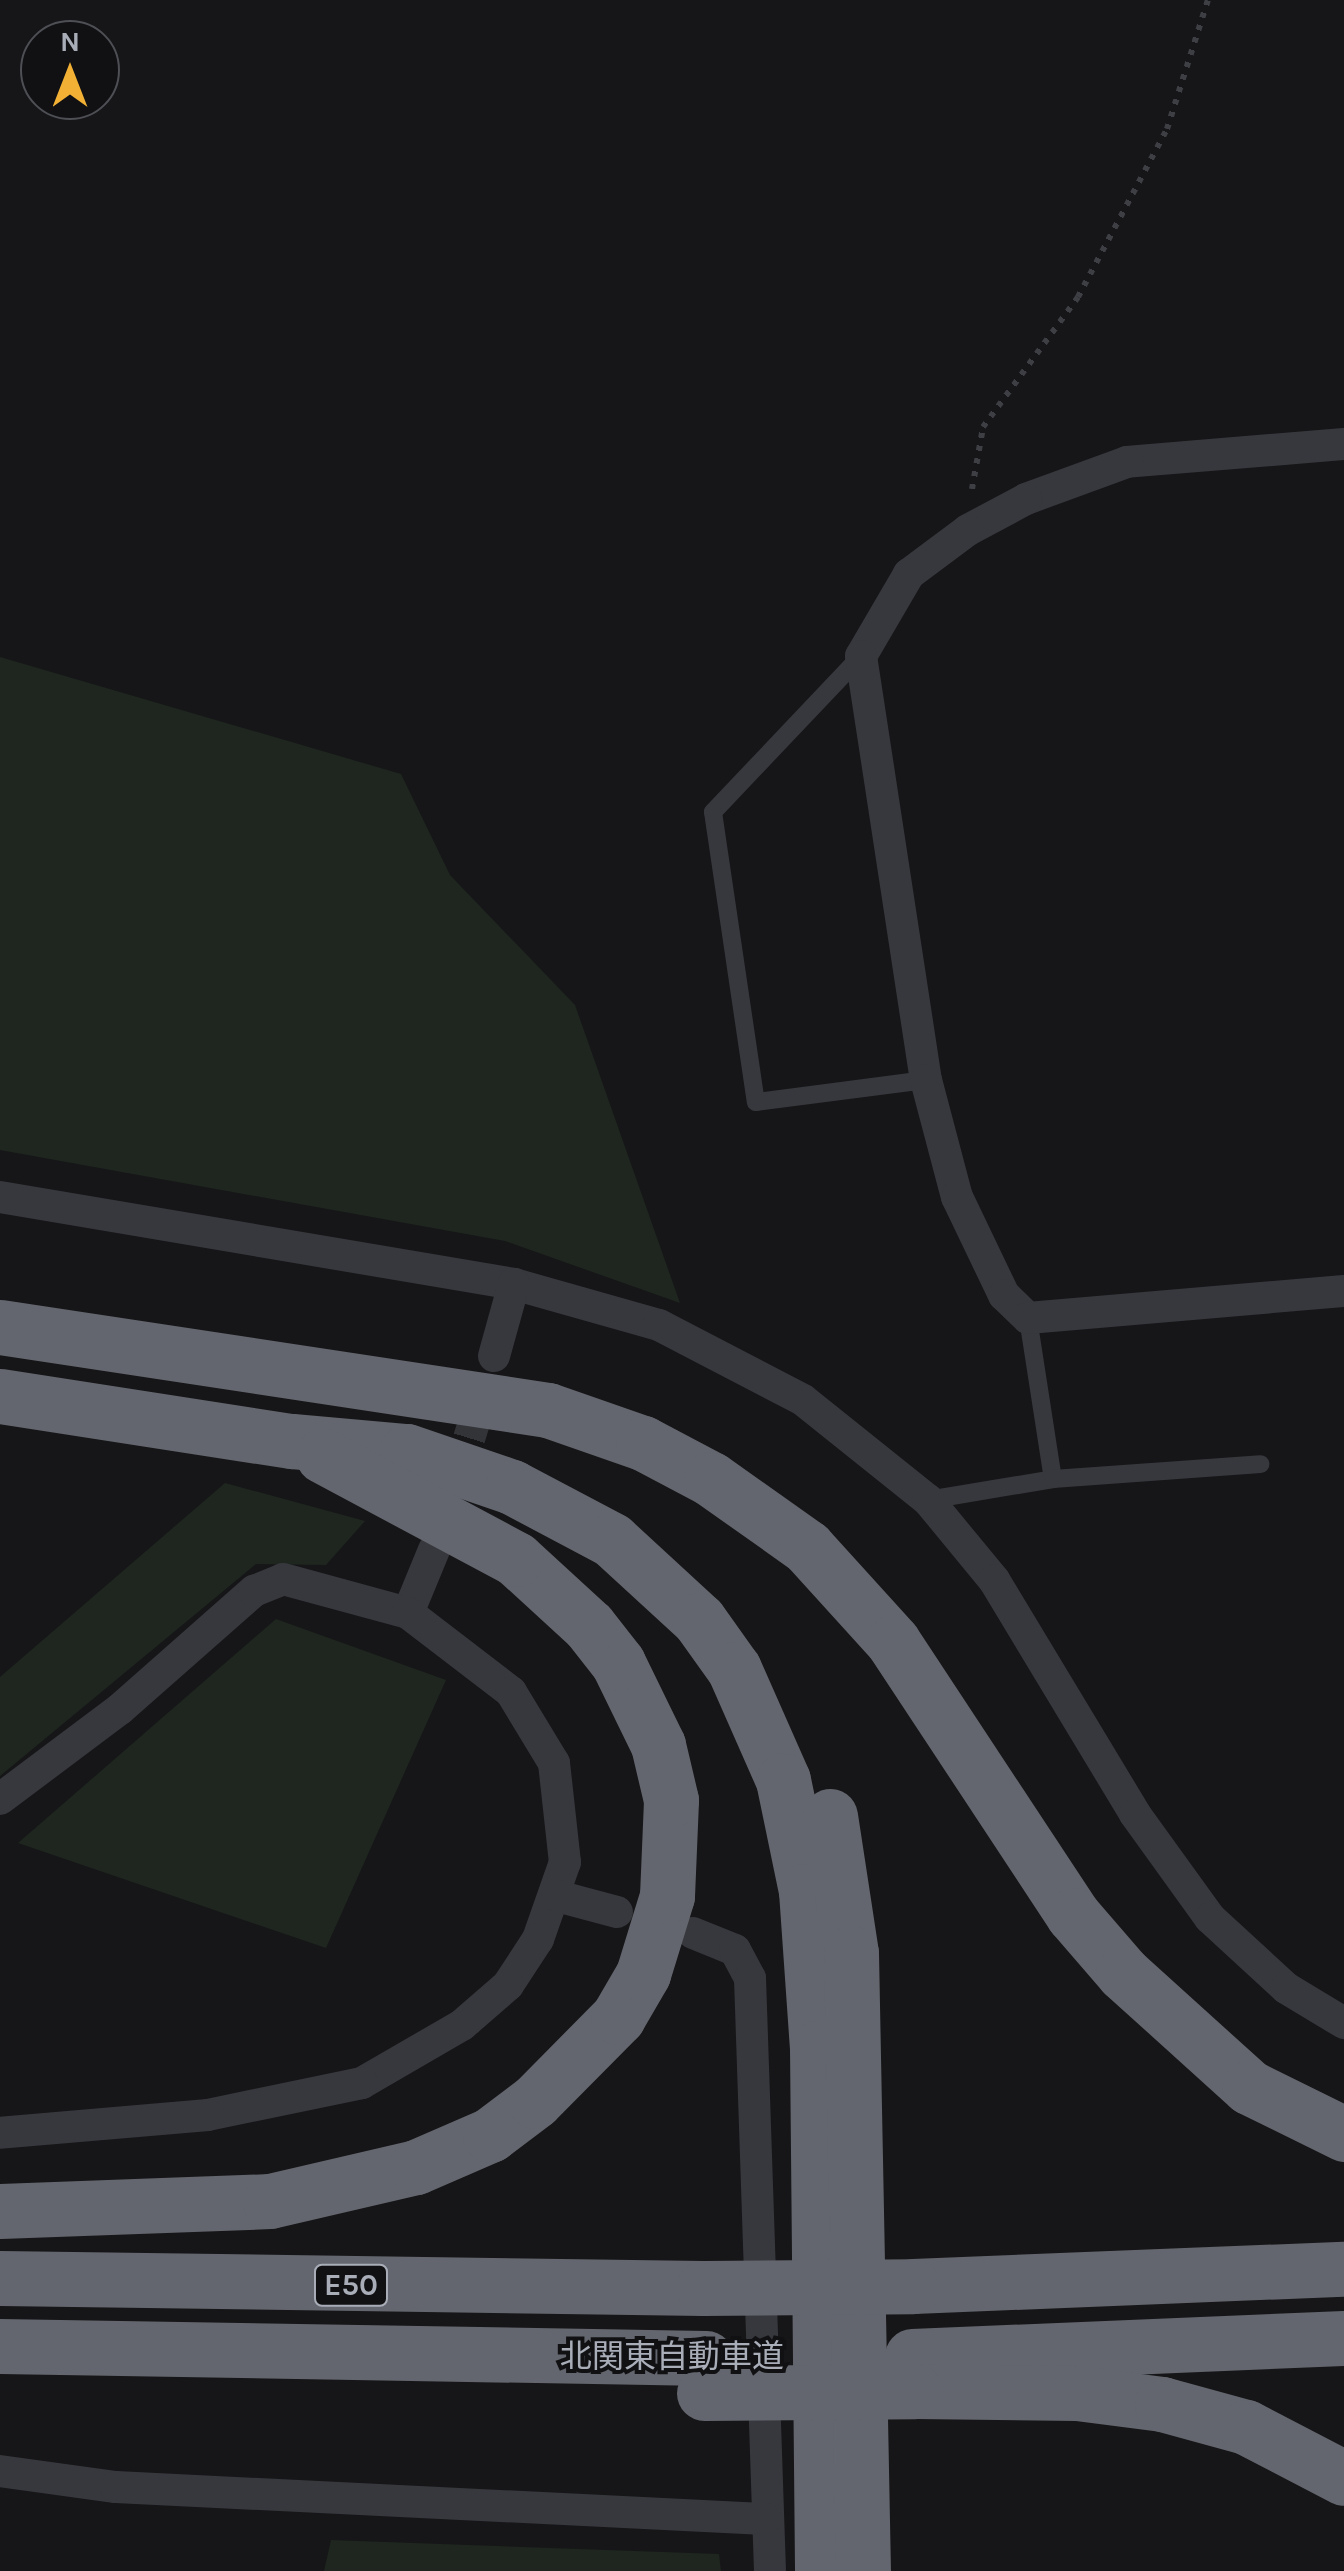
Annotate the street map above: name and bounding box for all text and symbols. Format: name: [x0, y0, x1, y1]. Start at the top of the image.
north arrow: [20, 20, 120, 120]
text: N: [60, 25, 80, 58]
road number: E50: [314, 2260, 388, 2310]
street label: 北関東自動車道: [560, 2338, 784, 2376]

